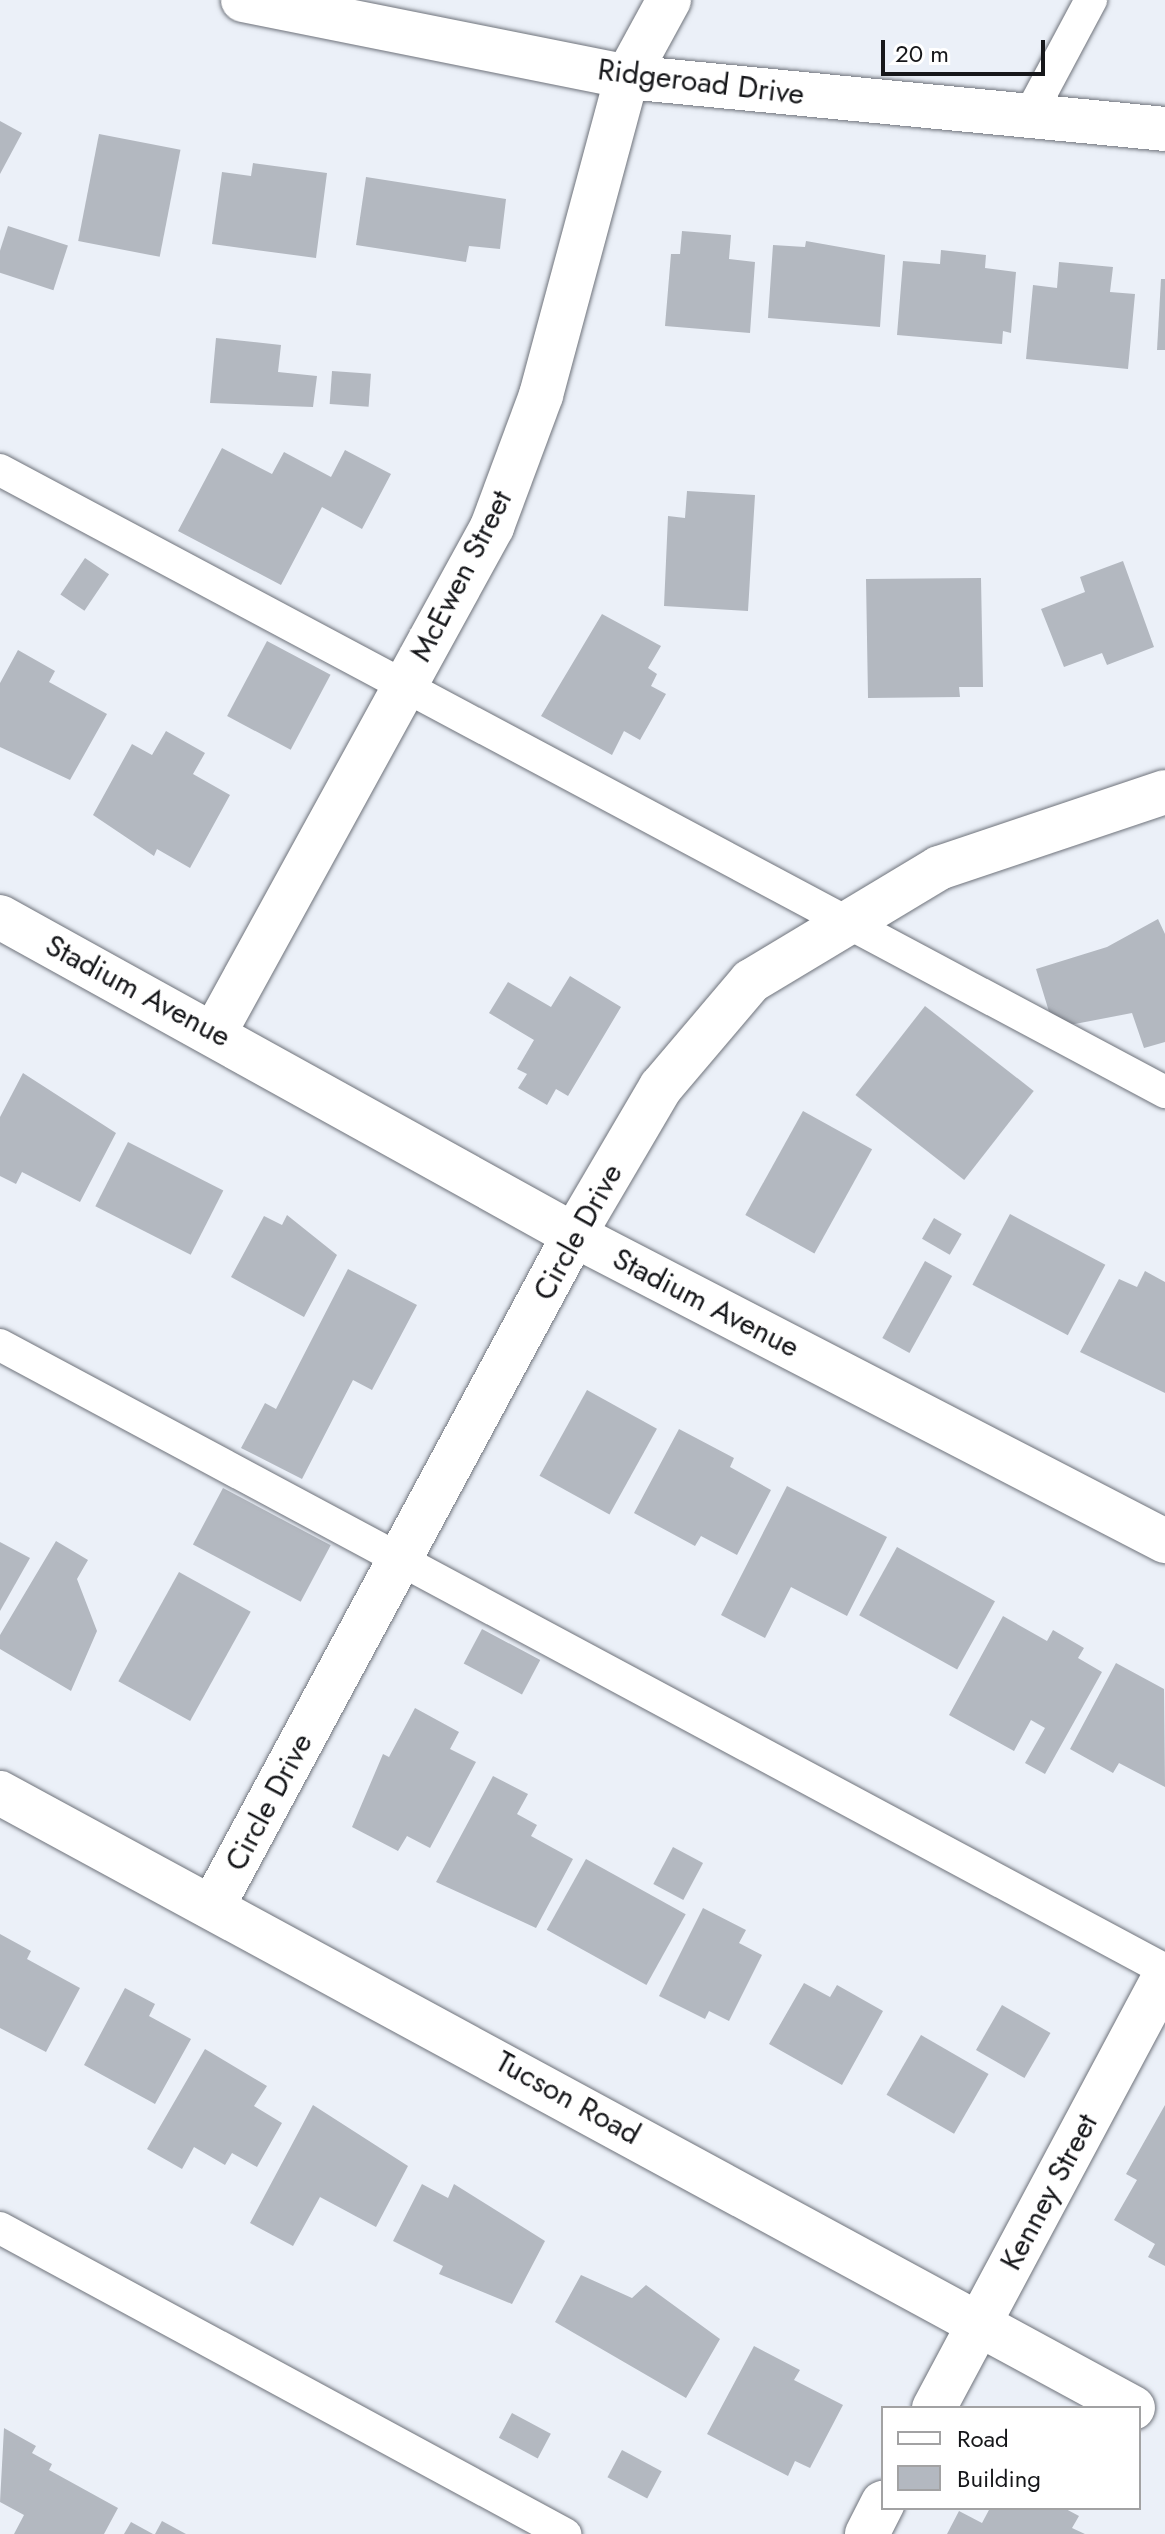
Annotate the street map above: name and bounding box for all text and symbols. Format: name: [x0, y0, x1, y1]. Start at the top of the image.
scale bar: [885, 24, 1049, 74]
text: 20 m: [895, 36, 949, 71]
street label: Ridgeroad Drive: [596, 51, 806, 113]
street label: McEwen Street: [403, 485, 519, 667]
street label: Stadium Avenue: [39, 927, 237, 1055]
street label: Circle Drive: [526, 1157, 630, 1307]
street label: Stadium Avenue: [607, 1241, 805, 1365]
street label: Circle Drive: [218, 1727, 320, 1877]
street label: Tucson Road: [489, 2044, 647, 2152]
street label: Kenney Street: [993, 2108, 1105, 2276]
legend: [881, 2406, 1141, 2510]
text: Road: [957, 2421, 1009, 2456]
text: Building: [957, 2461, 1041, 2496]

